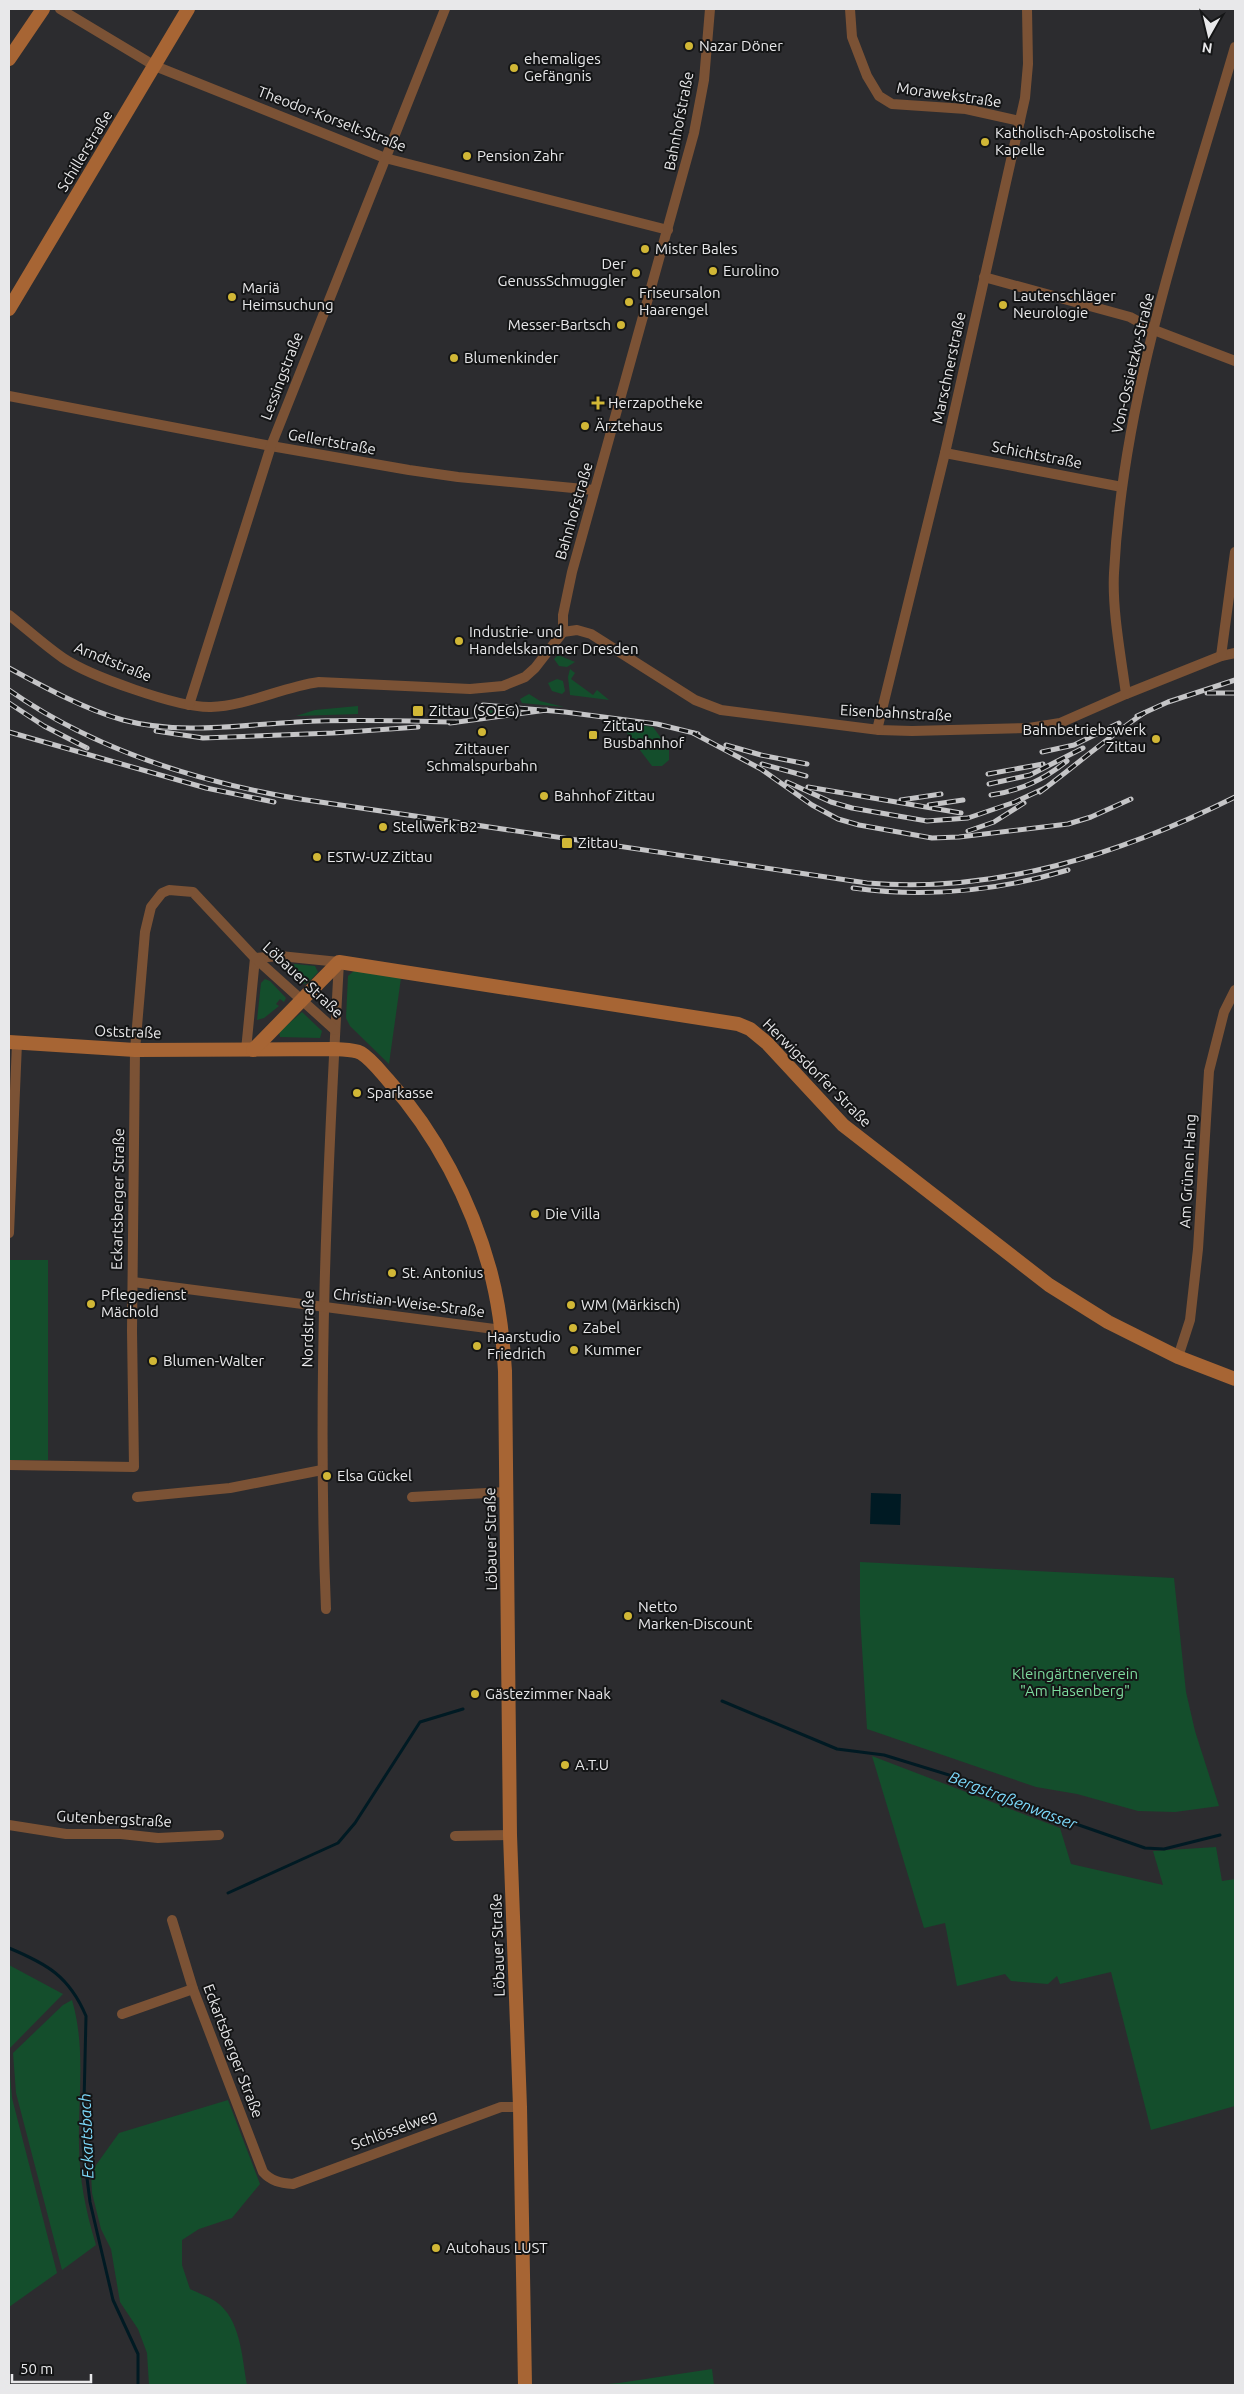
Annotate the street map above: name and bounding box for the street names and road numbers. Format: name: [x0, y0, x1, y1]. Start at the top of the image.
street label: Bahnhofstraße: [661, 70, 696, 172]
street label: Morawekstraße: [896, 79, 1003, 110]
street label: Theodor-Korselt-Straße: [256, 82, 409, 155]
street label: Schillerstraße: [54, 107, 116, 195]
street label: Von-Ossietzky-Straße: [1108, 291, 1157, 435]
street label: Marschnerstraße: [928, 310, 969, 425]
street label: Lessingstraße: [257, 329, 306, 422]
street label: Gellertstraße: [287, 425, 377, 458]
street label: Schichtstraße: [991, 437, 1084, 472]
street label: Bahnhofstraße: [551, 460, 596, 562]
street label: Arndtstraße: [72, 638, 154, 685]
street label: Eisenbahnstraße: [840, 701, 952, 724]
street label: Löbauer Straße: [260, 938, 347, 1021]
street label: Herwigsdorfer Straße: [760, 1015, 875, 1130]
street label: Oststraße: [94, 1022, 162, 1041]
street label: Am Grünen Hang: [1176, 1113, 1199, 1229]
street label: Eckartsberger Straße: [108, 1128, 127, 1270]
street label: Christian-Weise-Straße: [332, 1285, 486, 1320]
street label: Nordstraße: [298, 1290, 317, 1368]
street label: Löbauer Straße: [481, 1487, 500, 1591]
street label: Gutenbergstraße: [56, 1807, 172, 1830]
street label: Löbauer Straße: [487, 1893, 508, 1997]
street label: Eckartsberger Straße: [200, 1982, 267, 2120]
street label: Schlösselweg: [349, 2106, 439, 2153]

